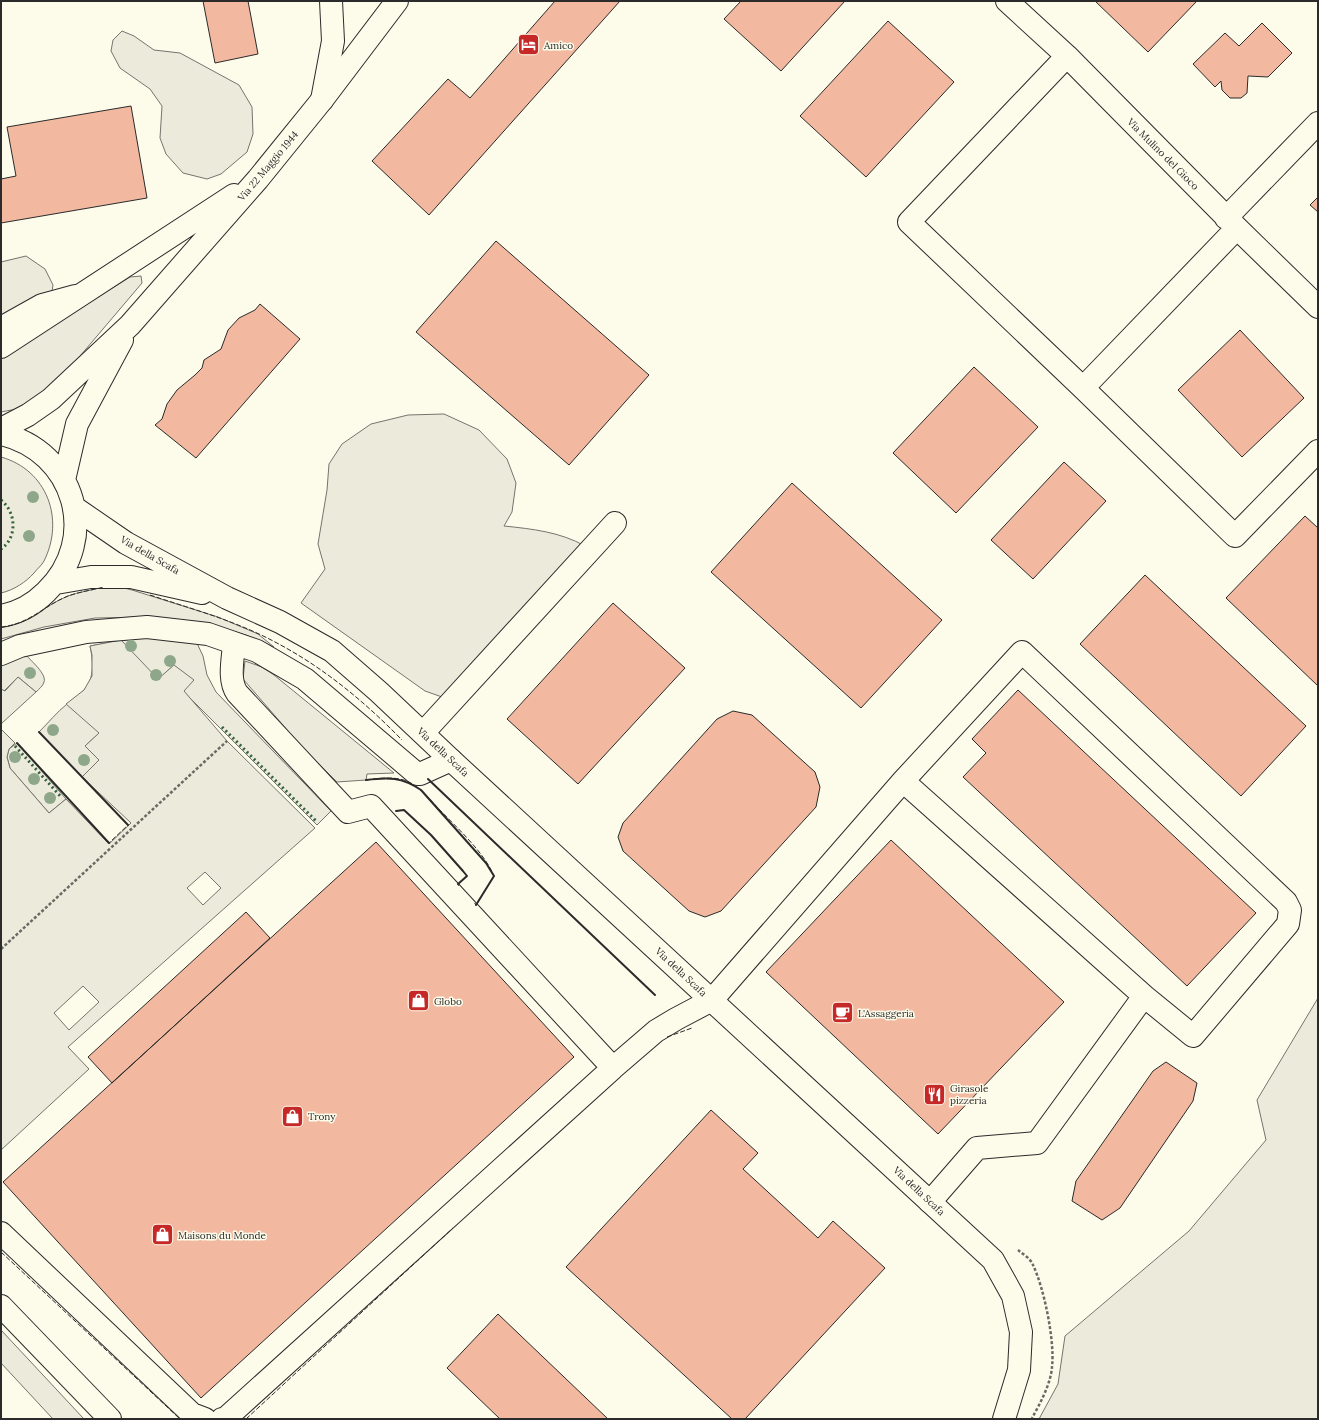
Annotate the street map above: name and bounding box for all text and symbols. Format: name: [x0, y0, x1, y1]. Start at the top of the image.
hotel icon: Amico: [515, 32, 541, 58]
place label: Amico: [543, 39, 573, 52]
street label: Via Mulino del Gioco: [1124, 115, 1202, 193]
street label: Via 22 Maggio 1944: [234, 128, 301, 204]
street label: Via della Scafa: [117, 532, 182, 577]
street label: Via della Scafa: [414, 724, 472, 779]
street label: Via della Scafa: [652, 944, 710, 999]
shop icon: Globo: [406, 988, 432, 1014]
place label: Globo: [434, 995, 462, 1008]
cafe icon: L'Assaggeria: [829, 1000, 855, 1026]
place label: L'Assaggeria: [858, 1007, 914, 1020]
restaurant icon: Girasole pizzeria: [921, 1081, 947, 1107]
place label: Girasole pizzeria: [950, 1082, 989, 1107]
shop icon: Trony: [279, 1103, 305, 1129]
place label: Trony: [308, 1110, 336, 1123]
street label: Via della Scafa: [890, 1163, 948, 1218]
shop icon: Maisons du Monde: [149, 1222, 175, 1248]
place label: Maisons du Monde: [178, 1229, 267, 1242]

